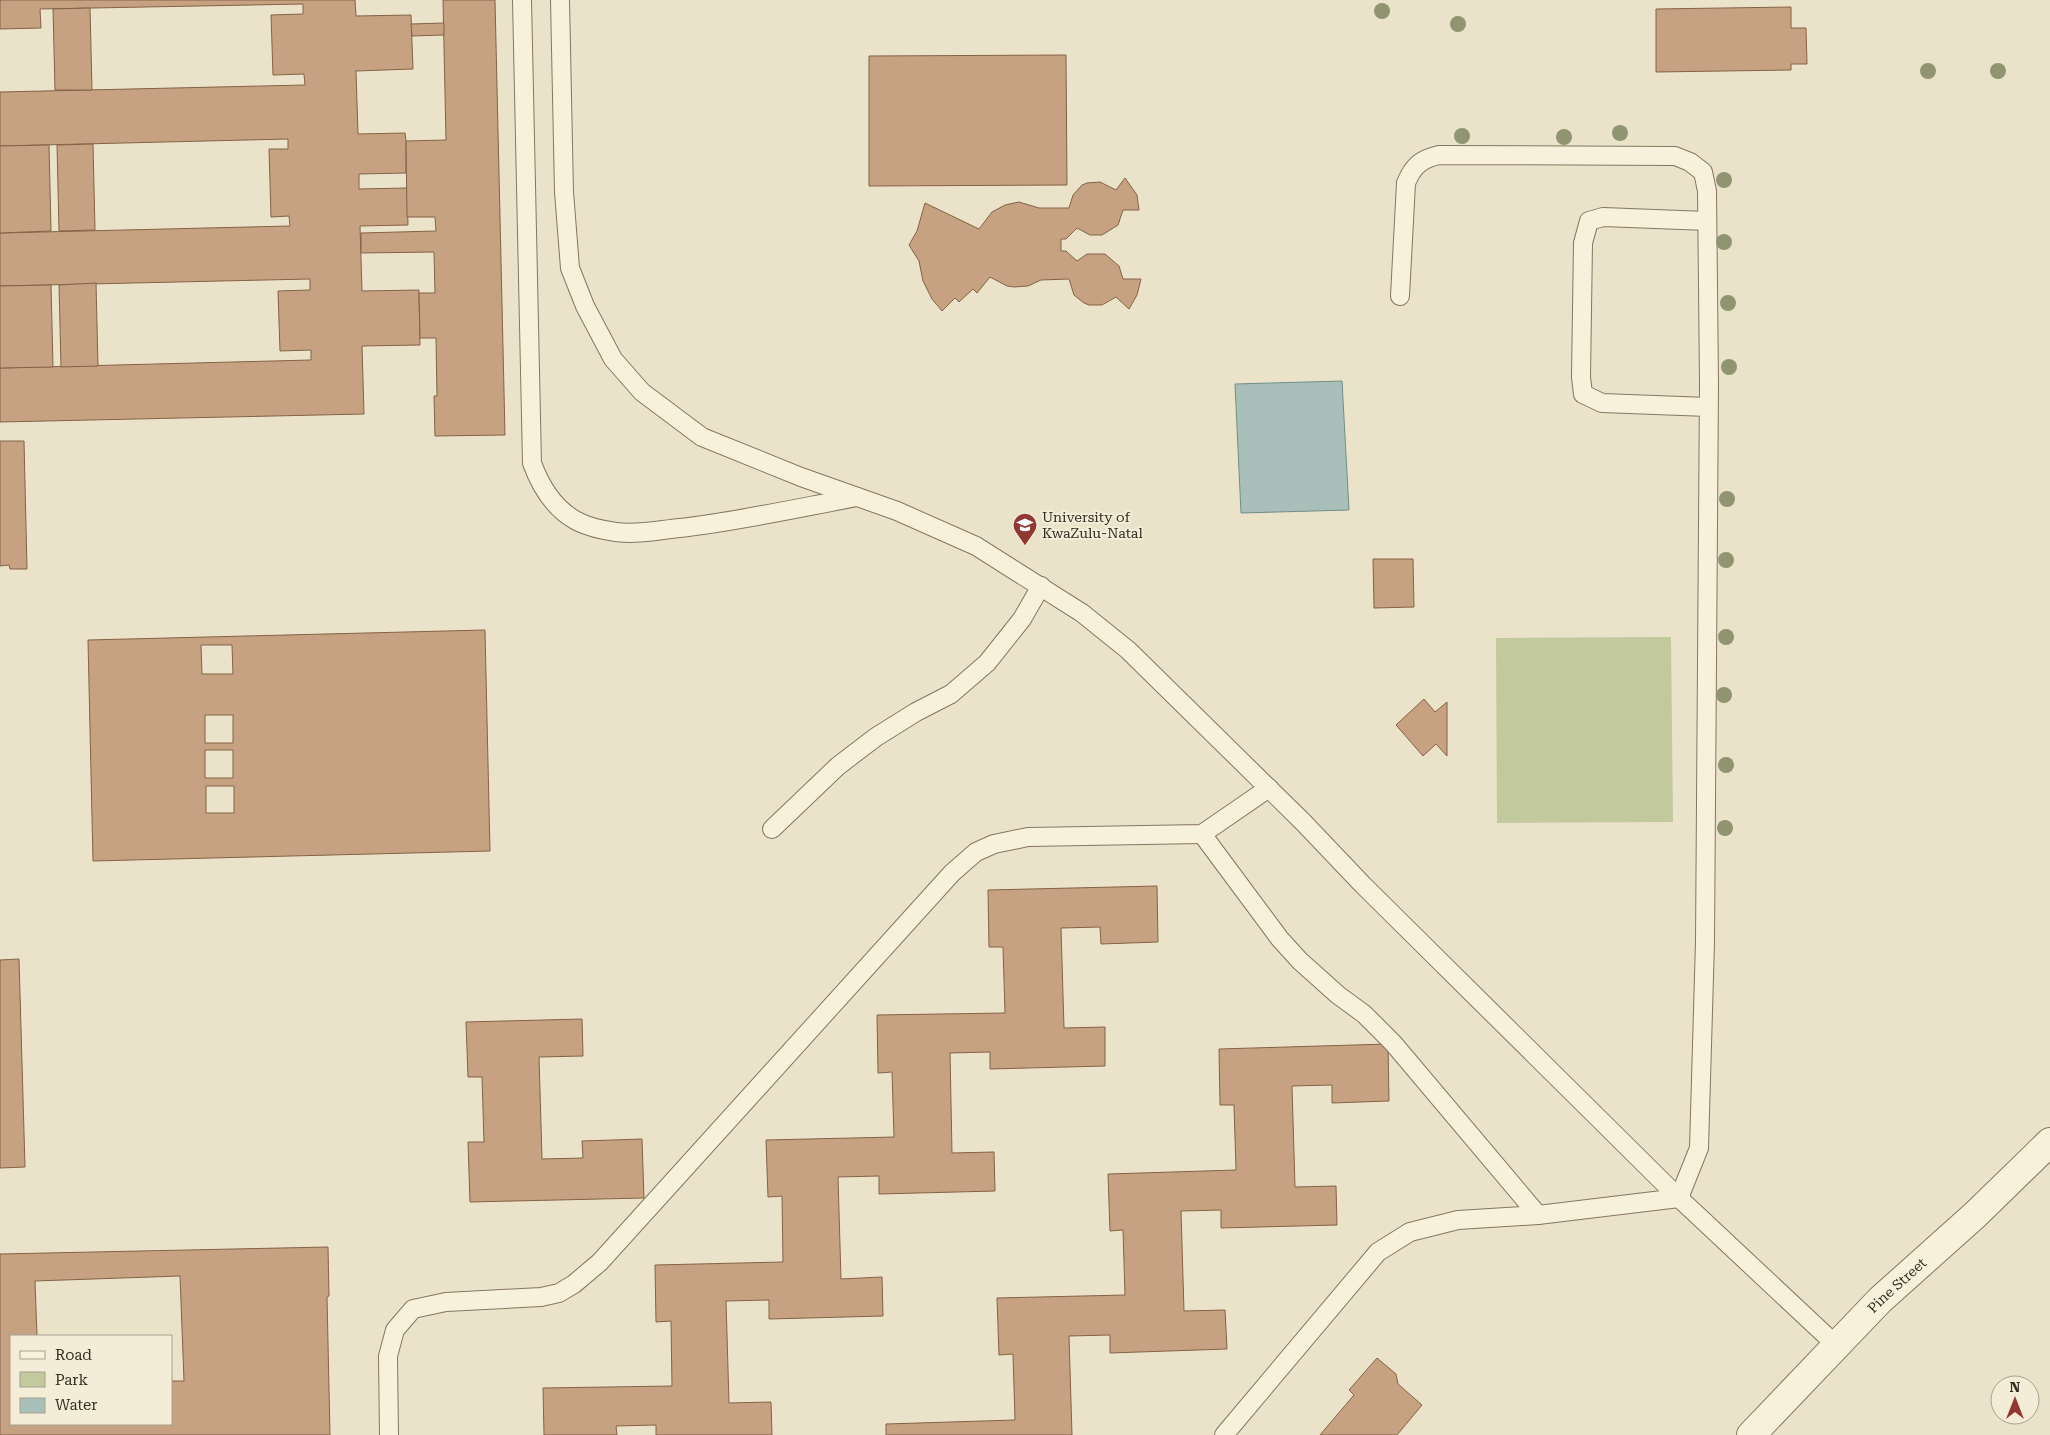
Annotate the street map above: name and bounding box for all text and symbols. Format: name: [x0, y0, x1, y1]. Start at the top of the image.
place label: University of KwaZulu-Natal: [1042, 509, 1143, 541]
school or university icon: University of KwaZulu-Natal: [1012, 512, 1038, 546]
street label: Pine Street: [1864, 1255, 1930, 1316]
legend: [10, 1335, 172, 1425]
text: Road: [55, 1346, 92, 1364]
text: Park: [55, 1371, 89, 1389]
north arrow: [1990, 1375, 2040, 1425]
text: N: [2010, 1379, 2021, 1395]
text: Water: [55, 1396, 97, 1414]

